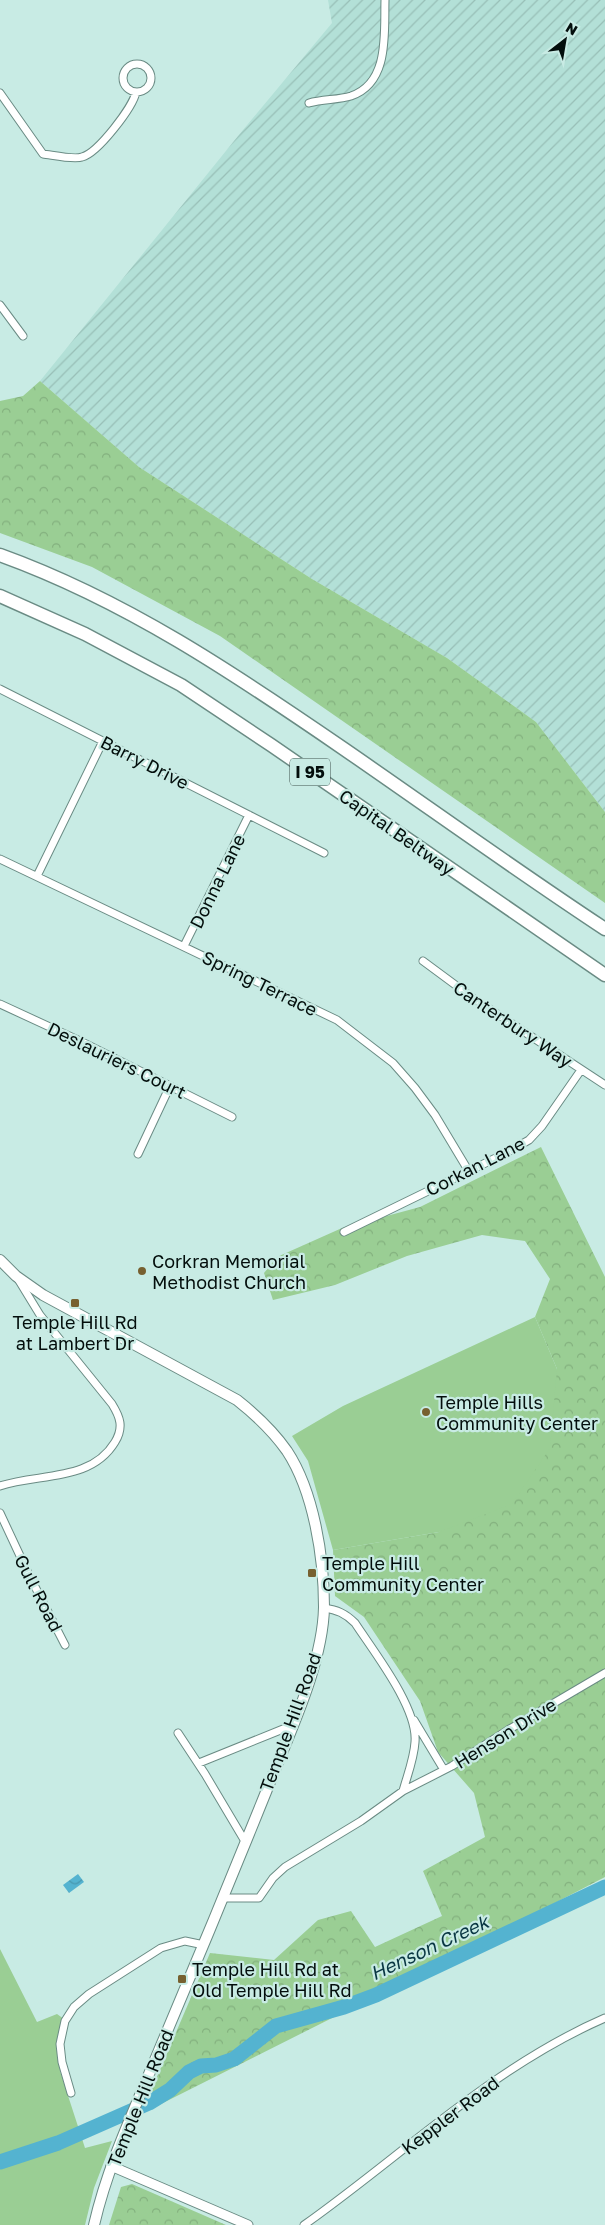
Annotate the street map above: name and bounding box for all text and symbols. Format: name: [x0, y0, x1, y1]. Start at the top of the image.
north arrow: [540, 15, 590, 65]
text: N: [563, 18, 581, 38]
street label: Barry Drive: [97, 730, 193, 794]
road number: I 95: [290, 759, 330, 786]
street label: Capital Beltway: [335, 784, 459, 880]
street label: Donna Lane: [185, 830, 249, 932]
street label: Spring Terrace: [199, 946, 321, 1020]
street label: Canterbury Way: [449, 976, 577, 1072]
street label: Deslauriers Court: [44, 1017, 190, 1103]
street label: Corkan Lane: [422, 1132, 528, 1200]
place label: Corkran Memorial Methodist Church: [152, 1250, 306, 1293]
marker: Corkran Memorial Methodist Church: [136, 1265, 148, 1277]
marker: Temple Hill Rd at Lambert Dr: [69, 1297, 81, 1309]
place label: Temple Hill Rd at Lambert Dr: [12, 1311, 138, 1354]
place label: Temple Hills Community Center: [436, 1391, 598, 1434]
marker: Temple Hills Community Center: [420, 1406, 432, 1418]
street label: Gull Road: [10, 1551, 68, 1635]
place label: Temple Hill Community Center: [322, 1552, 484, 1595]
marker: Temple Hill Community Center: [306, 1567, 318, 1579]
street label: Temple Hill Road: [255, 1650, 325, 1794]
street label: Henson Drive: [450, 1693, 560, 1773]
water label: Henson Creek: [366, 1909, 494, 1984]
place label: Temple Hill Rd at Old Temple Hill Rd: [192, 1958, 352, 2001]
marker: Temple Hill Rd at Old Temple Hill Rd: [176, 1973, 188, 1985]
street label: Temple Hill Road: [102, 2026, 178, 2170]
street label: Keppler Road: [397, 2071, 503, 2159]

